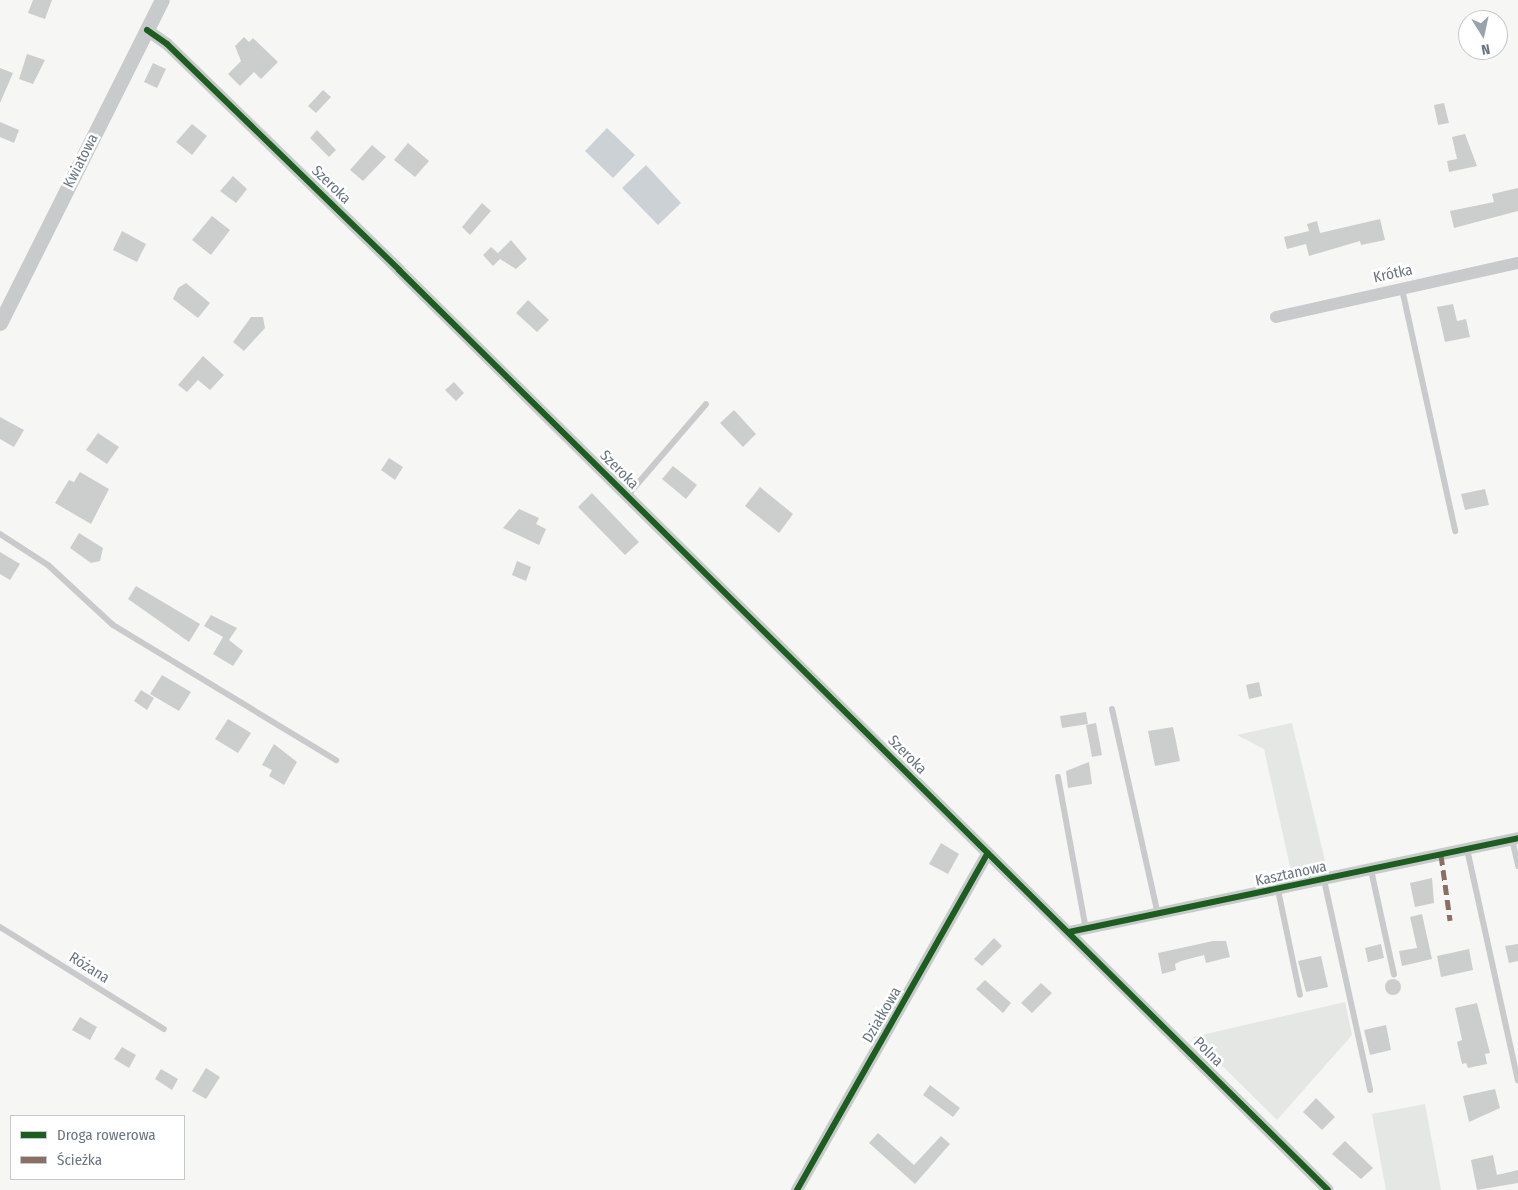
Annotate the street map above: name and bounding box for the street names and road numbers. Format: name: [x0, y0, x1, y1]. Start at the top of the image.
street label: Kwiatowa: [60, 131, 102, 191]
street label: Szeroka: [308, 162, 354, 208]
street label: Krótka: [1372, 261, 1414, 287]
street label: Szeroka: [596, 447, 642, 493]
street label: Szeroka: [884, 732, 930, 778]
street label: Kasztanowa: [1254, 858, 1328, 890]
street label: Różana: [66, 949, 112, 987]
street label: Działkowa: [859, 984, 905, 1046]
street label: Polna: [1189, 1033, 1227, 1071]

